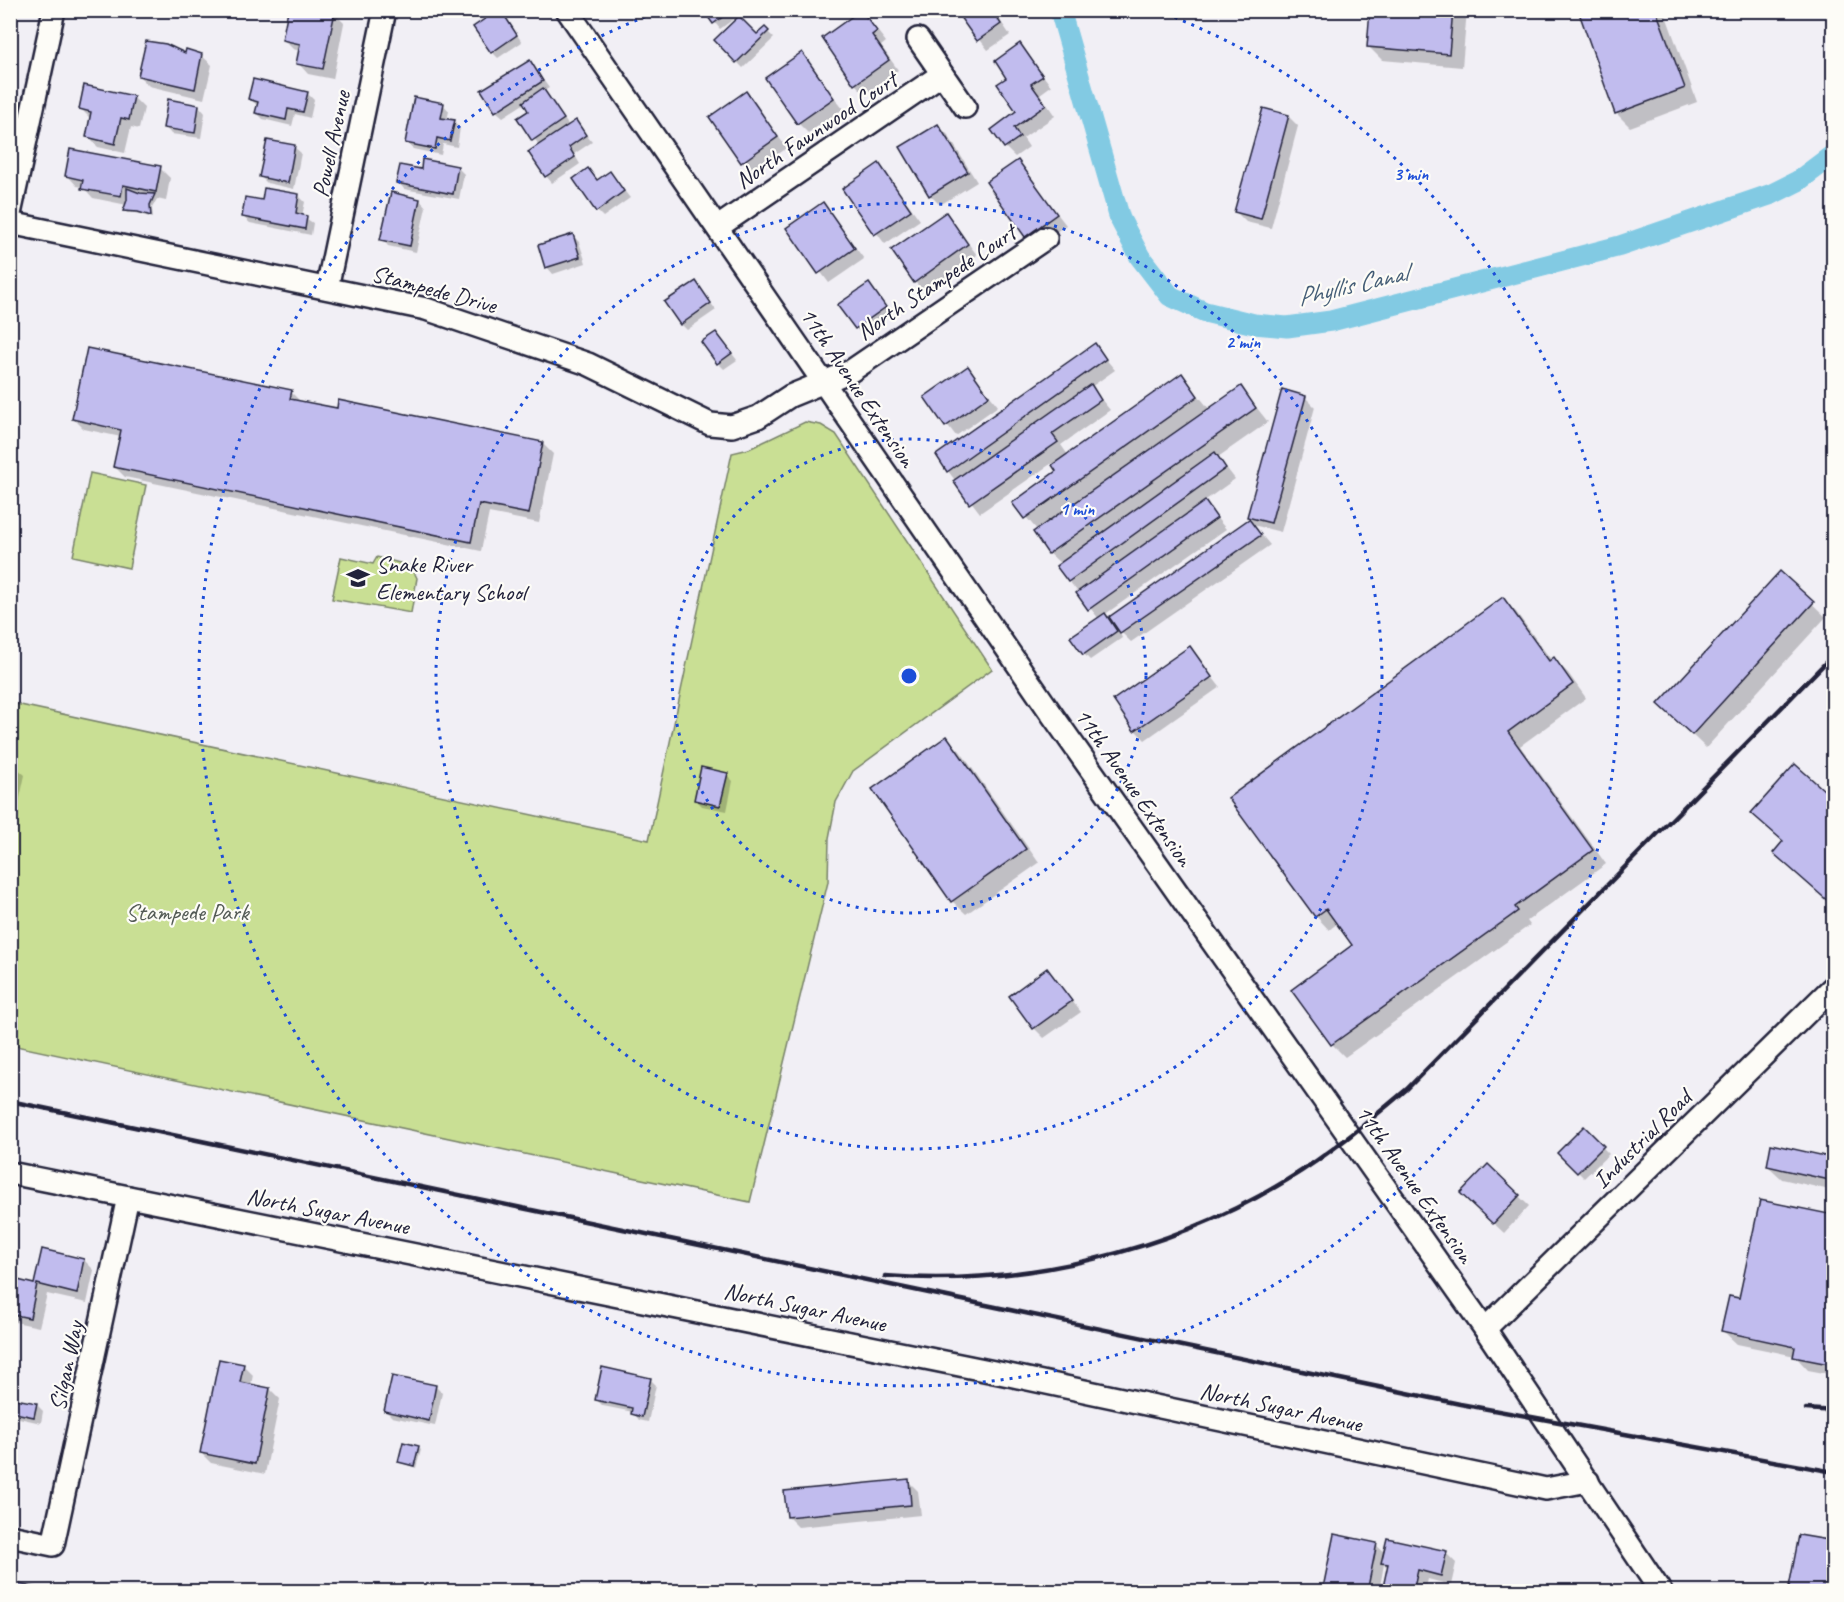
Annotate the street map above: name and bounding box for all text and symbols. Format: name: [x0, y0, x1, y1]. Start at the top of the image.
street label: North Fawnwood Court: [729, 63, 905, 195]
street label: Powell Avenue: [305, 86, 357, 200]
text: 3 min: [1394, 163, 1429, 185]
street label: North Stampede Court: [850, 216, 1024, 346]
water label: Phyllis Canal: [1294, 254, 1418, 314]
street label: Stampede Drive: [368, 258, 502, 321]
street label: 11th Avenue Extension: [793, 301, 923, 474]
text: 2 min: [1226, 331, 1261, 353]
text: 1 min: [1060, 498, 1095, 520]
place label: Snake River Elementary School: [376, 549, 530, 607]
school or university icon: Snake River Elementary School: [345, 565, 371, 591]
centre of rings: [899, 666, 919, 686]
street label: 11th Avenue Extension: [1068, 702, 1201, 873]
park label: Stampede Park: [125, 897, 251, 927]
street label: Industrial Road: [1586, 1081, 1700, 1195]
street label: 11th Avenue Extension: [1349, 1099, 1482, 1270]
street label: North Sugar Avenue: [244, 1181, 414, 1242]
street label: North Sugar Avenue: [721, 1275, 891, 1339]
street label: Silgan Way: [42, 1317, 90, 1414]
street label: North Sugar Avenue: [1197, 1375, 1367, 1439]

